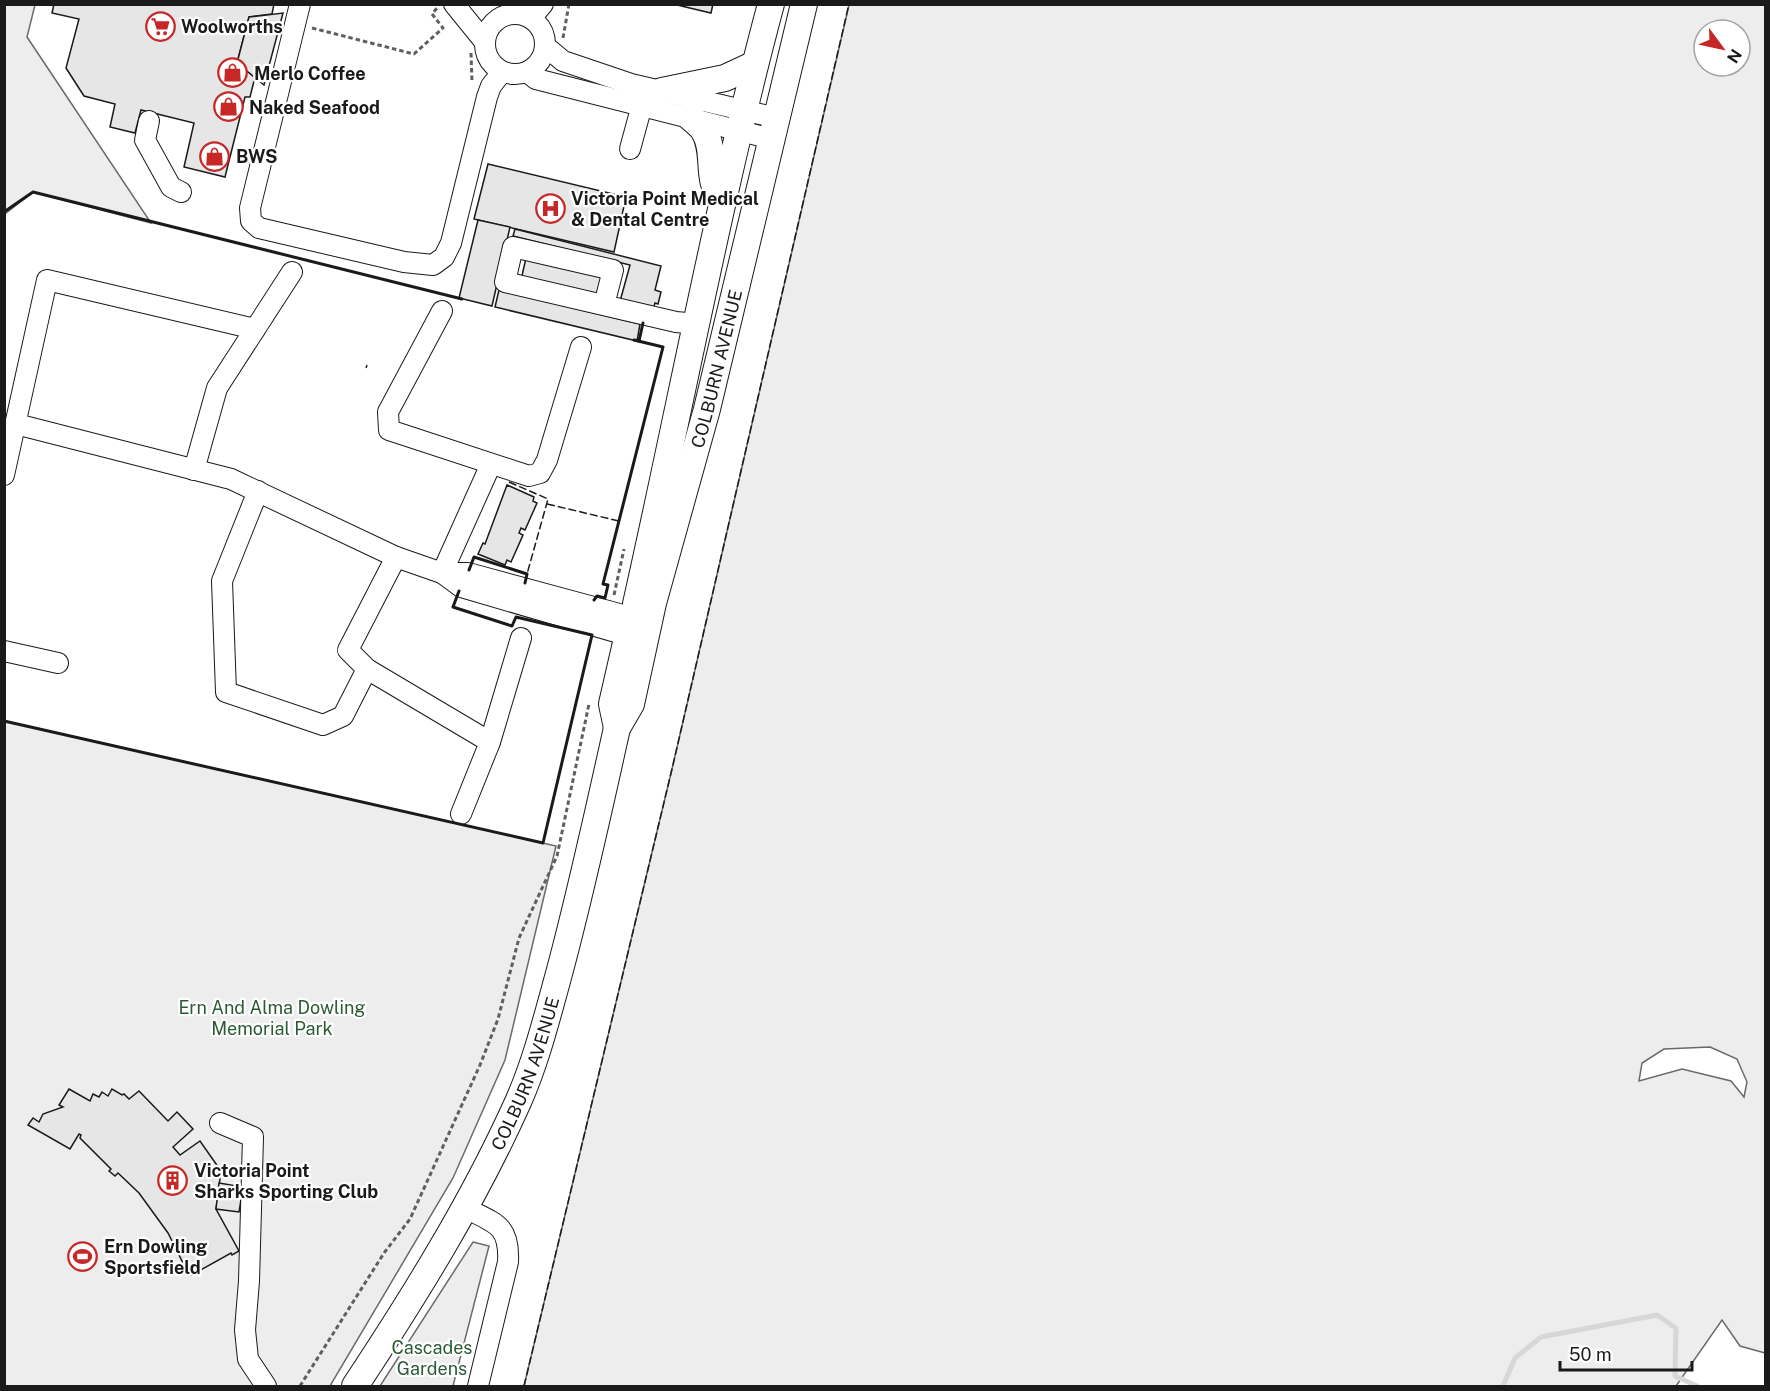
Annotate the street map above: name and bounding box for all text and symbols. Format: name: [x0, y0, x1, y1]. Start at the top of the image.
supermarket icon: Woolworths: [144, 10, 176, 42]
place label: Woolworths: [181, 16, 283, 37]
north arrow: [1692, 18, 1752, 78]
text: N: [1723, 45, 1746, 66]
shop icon: Merlo Coffee: [217, 57, 249, 89]
place label: Merlo Coffee: [254, 63, 366, 84]
shop icon: Naked Seafood: [212, 91, 244, 123]
place label: Naked Seafood: [249, 97, 380, 118]
shop icon: BWS: [199, 140, 231, 172]
place label: BWS: [236, 146, 277, 167]
place label: Victoria Point Medical & Dental Centre: [571, 188, 759, 230]
hospital icon: Victoria Point Medical & Dental Centre: [534, 192, 566, 224]
street label: COLBURN AVENUE: [686, 287, 746, 450]
street label: COLBURN AVENUE: [486, 994, 563, 1154]
park label: Ern And Alma Dowling Memorial Park: [178, 997, 366, 1039]
place label: Victoria Point Sharks Sporting Club: [194, 1160, 378, 1202]
building icon: Victoria Point Sharks Sporting Club: [157, 1164, 189, 1196]
place label: Ern Dowling Sportsfield: [104, 1236, 207, 1278]
sports icon: Ern Dowling Sportsfield: [67, 1240, 99, 1272]
scale bar: [1560, 1334, 1692, 1372]
park label: Cascades Gardens: [392, 1337, 472, 1379]
text: 50 m: [1569, 1344, 1612, 1365]

